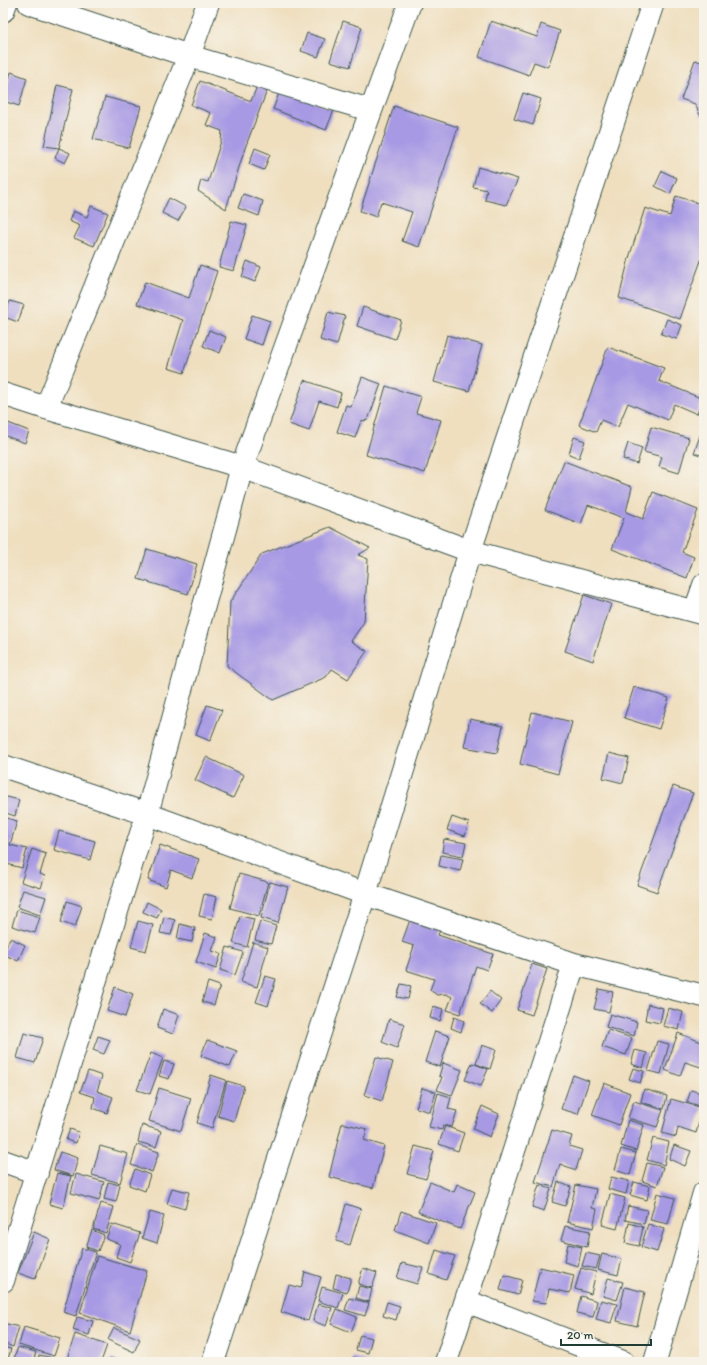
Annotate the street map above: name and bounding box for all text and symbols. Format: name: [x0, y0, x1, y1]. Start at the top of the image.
scale bar: [561, 1321, 651, 1347]
text: 20 m: [567, 1328, 594, 1342]

